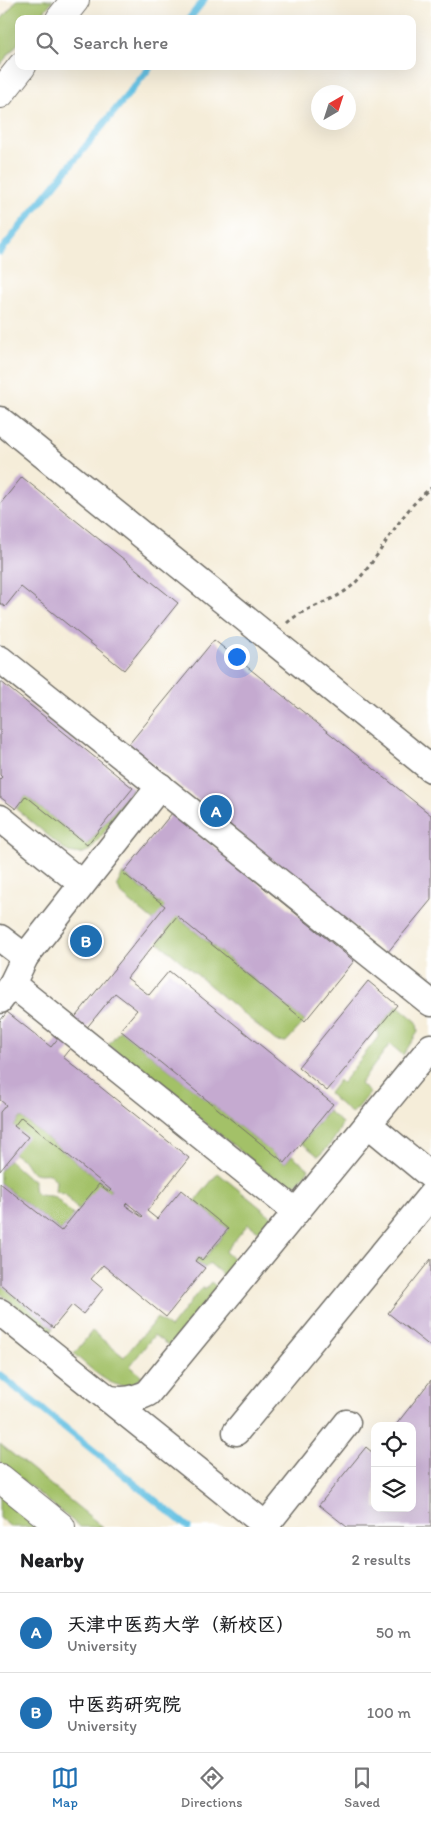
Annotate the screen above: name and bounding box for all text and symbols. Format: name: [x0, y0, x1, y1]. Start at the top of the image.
search box: [15, 15, 416, 70]
icon: search: [33, 29, 61, 57]
text: Search here: [73, 31, 168, 54]
north arrow: [311, 85, 356, 130]
your location: [224, 644, 250, 670]
pin: A: [200, 792, 232, 830]
pin: B: [70, 922, 102, 960]
map controls: [371, 1422, 416, 1512]
button: locate: [371, 1422, 416, 1467]
button: layers: [371, 1467, 416, 1512]
text: Nearby: [20, 1547, 84, 1572]
text: 2 results: [351, 1550, 411, 1569]
text: 天津中医药大学（新校区）: [67, 1613, 295, 1636]
text: A: [31, 1623, 41, 1642]
text: 50 m: [376, 1623, 411, 1642]
text: University: [67, 1636, 137, 1655]
text: 中医药研究院: [67, 1693, 181, 1716]
text: B: [31, 1703, 41, 1722]
text: 100 m: [367, 1703, 411, 1722]
text: University: [67, 1716, 137, 1735]
tab: Map: [51, 1764, 79, 1811]
tab: Directions: [181, 1764, 242, 1811]
tab: Saved: [344, 1764, 380, 1811]

